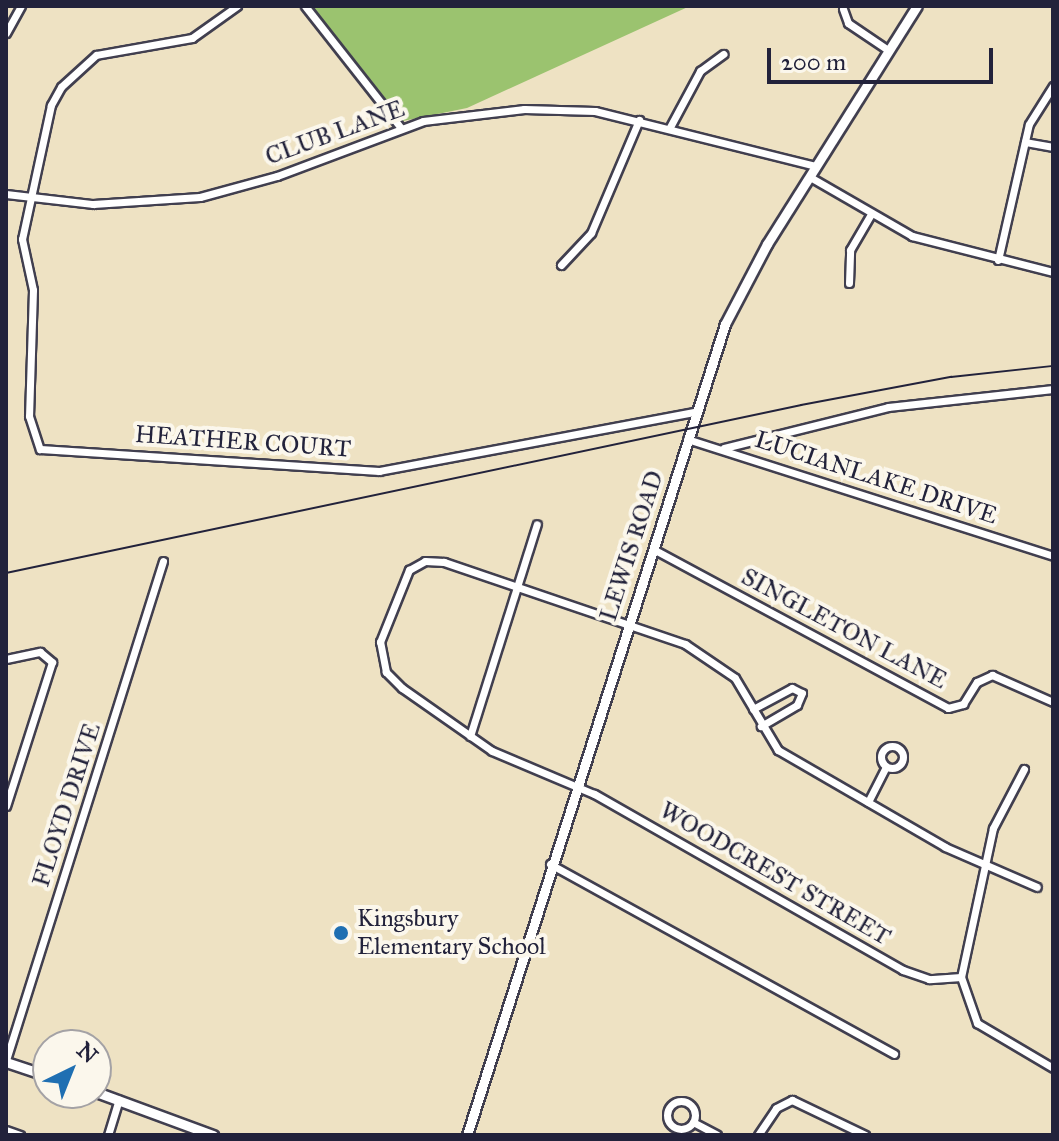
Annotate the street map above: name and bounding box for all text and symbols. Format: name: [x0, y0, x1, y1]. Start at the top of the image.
scale bar: [771, 32, 997, 82]
text: 200 m: [781, 47, 846, 77]
street label: CLUB LANE: [262, 95, 408, 171]
street label: HEATHER COURT: [134, 420, 352, 464]
street label: LUCIANLAKE DRIVE: [751, 425, 1001, 531]
street label: LEWIS ROAD: [594, 467, 670, 625]
street label: SINGLETON LANE: [736, 563, 952, 695]
street label: FLOYD DRIVE: [27, 720, 107, 890]
street label: WOODCREST STREET: [654, 796, 896, 952]
place label: Kingsbury Elementary School: [357, 905, 546, 961]
marker: Kingsbury Elementary School: [332, 924, 350, 942]
north arrow: [32, 1029, 112, 1109]
text: N: [71, 1036, 103, 1069]

